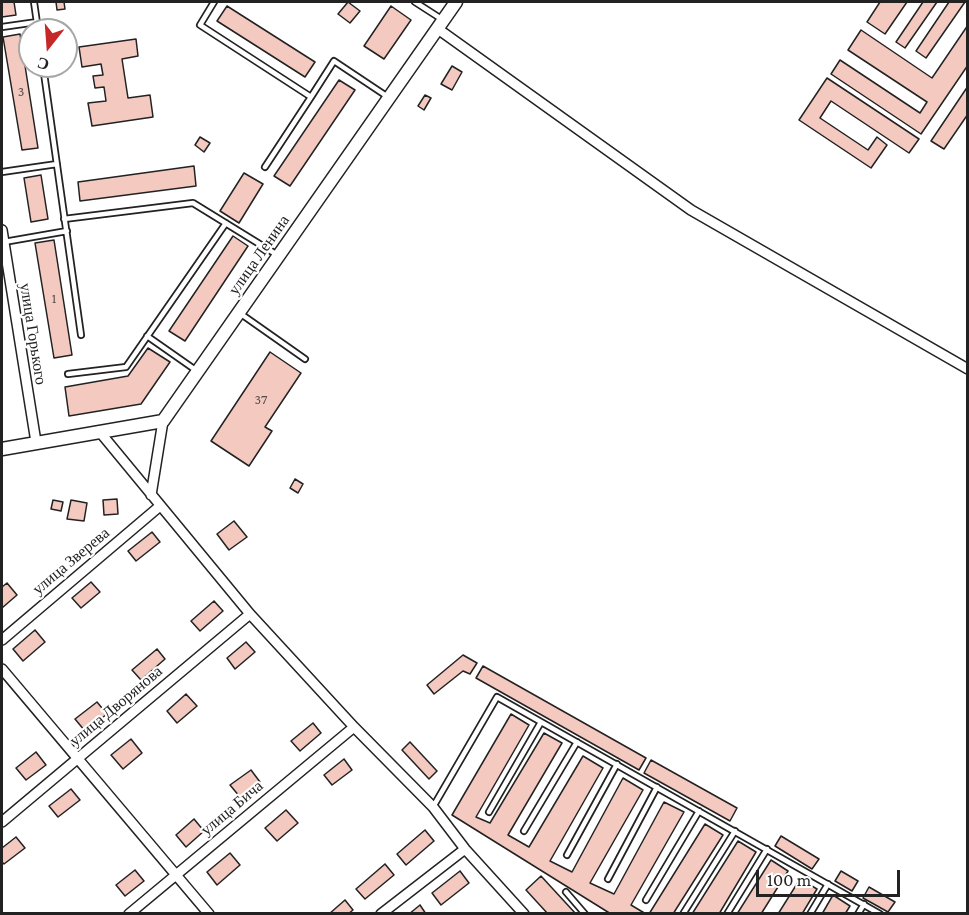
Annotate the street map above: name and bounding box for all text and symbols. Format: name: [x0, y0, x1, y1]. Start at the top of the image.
north arrow: [18, 18, 78, 78]
text: С: [35, 54, 51, 74]
house number: 3: [18, 84, 24, 100]
street label: улица Ленина: [224, 211, 294, 299]
street label: улица Горького: [15, 282, 51, 386]
house number: 1: [52, 291, 56, 307]
house number: 37: [255, 392, 267, 408]
street label: улица Зверева: [29, 523, 113, 599]
street label: улица Дворянова: [66, 662, 166, 750]
street label: улица Бича: [197, 776, 267, 840]
scale bar: [759, 858, 903, 896]
text: 100 m: [767, 870, 811, 890]

